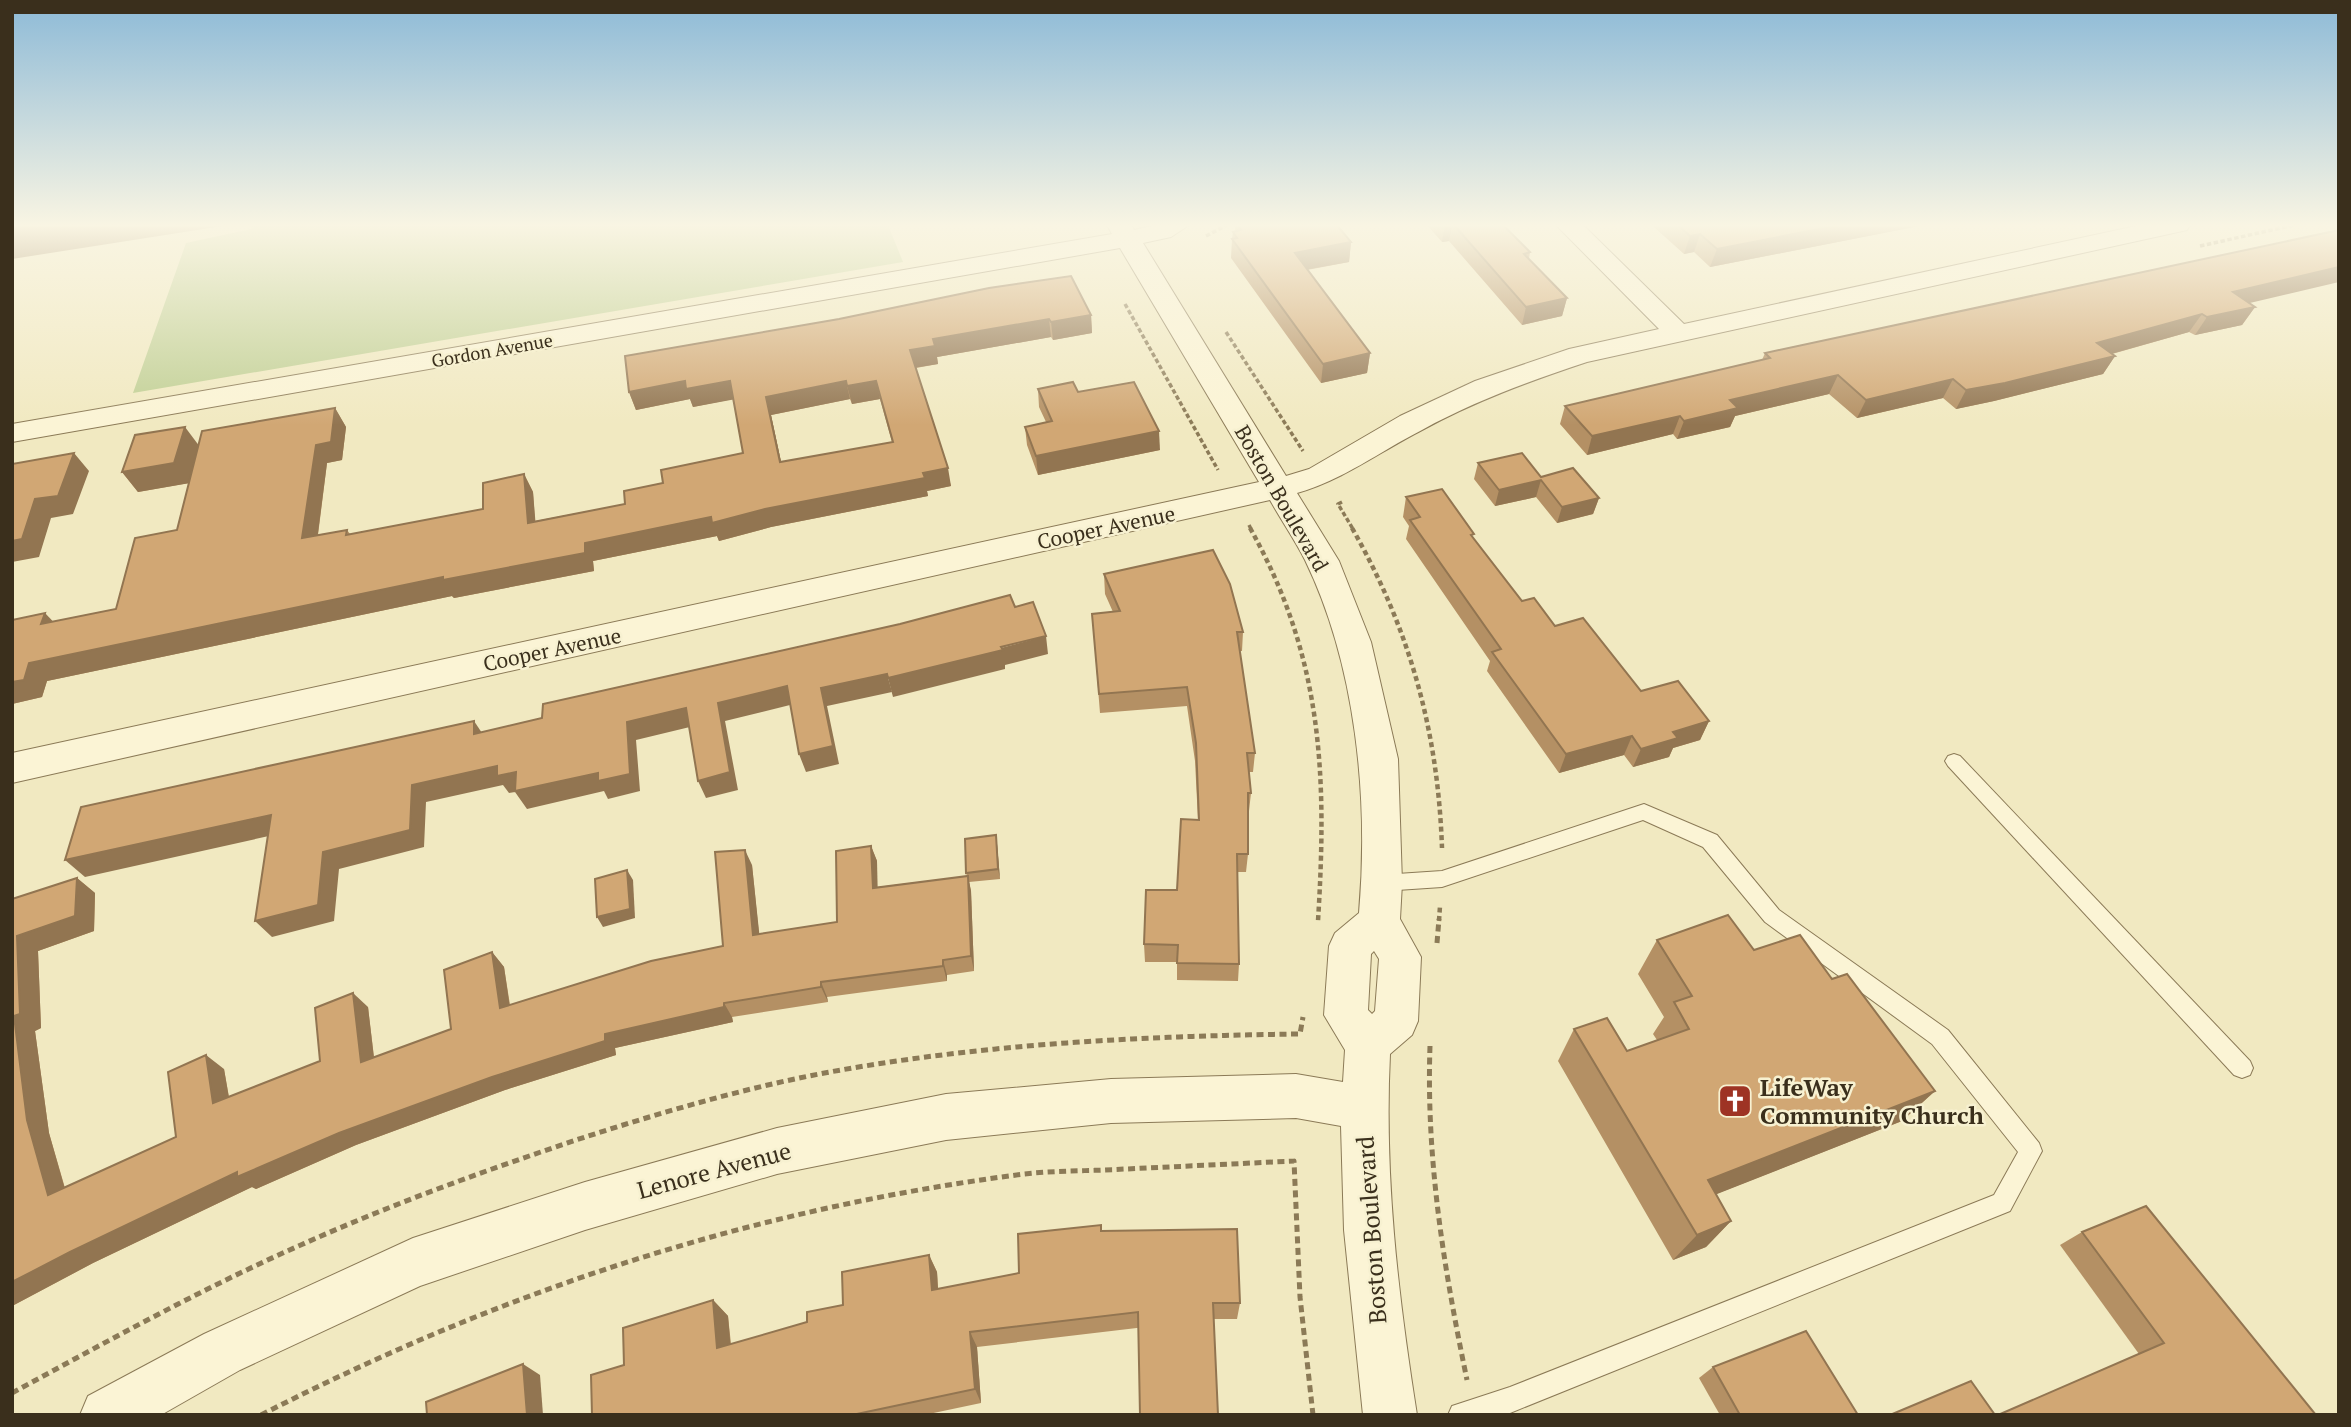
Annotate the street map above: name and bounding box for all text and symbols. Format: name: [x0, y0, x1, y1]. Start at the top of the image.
street label: Gordon Avenue: [429, 328, 555, 372]
street label: Boston Boulevard: [1229, 420, 1335, 577]
street label: Cooper Avenue: [1035, 499, 1177, 555]
street label: Cooper Avenue: [481, 621, 623, 677]
place label: LifeWay Community Church: [1760, 1071, 1985, 1131]
church icon: LifeWay Community Church: [1716, 1082, 1754, 1120]
street label: Lenore Avenue: [634, 1134, 794, 1206]
street label: Boston Boulevard: [1348, 1135, 1394, 1325]

